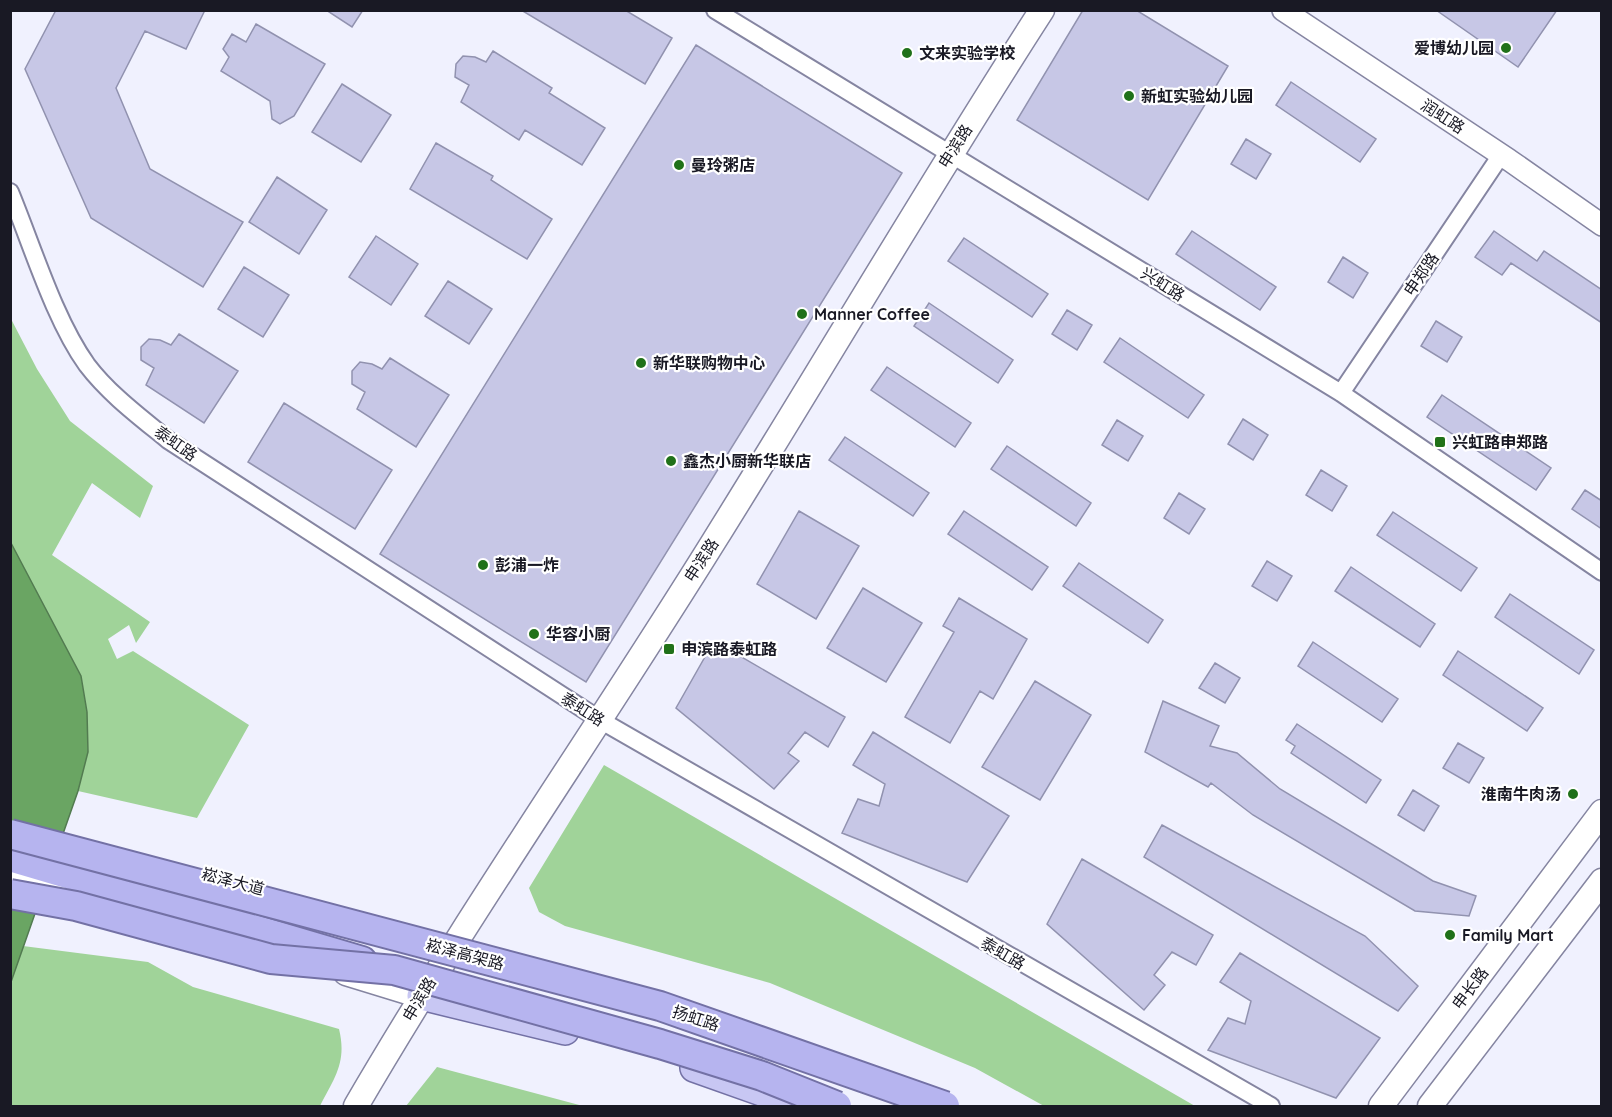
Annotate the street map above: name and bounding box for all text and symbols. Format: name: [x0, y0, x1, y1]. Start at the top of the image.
place label: 爱博幼儿园: [1414, 38, 1494, 58]
marker: 爱博幼儿园: [1499, 41, 1513, 55]
place label: 文来实验学校: [919, 43, 1016, 63]
marker: 文来实验学校: [900, 46, 914, 60]
place label: 新虹实验幼儿园: [1141, 86, 1253, 106]
marker: 新虹实验幼儿园: [1122, 89, 1136, 103]
street label: 润虹路: [1417, 95, 1469, 137]
street label: 申滨路: [934, 120, 976, 172]
place label: 曼玲粥店: [691, 155, 755, 175]
marker: 曼玲粥店: [672, 158, 686, 172]
street label: 申郑路: [1399, 249, 1443, 299]
street label: 兴虹路: [1137, 263, 1189, 305]
place label: Manner Coffee: [814, 304, 930, 324]
marker: Manner Coffee: [795, 307, 809, 321]
place label: 新华联购物中心: [653, 353, 765, 373]
marker: 新华联购物中心: [634, 356, 648, 370]
street label: 泰虹路: [151, 421, 201, 465]
place label: 兴虹路申郑路: [1452, 432, 1548, 452]
marker: 兴虹路申郑路: [1433, 435, 1447, 449]
place label: 鑫杰小厨新华联店: [683, 451, 811, 471]
marker: 鑫杰小厨新华联店: [664, 454, 678, 468]
street label: 申滨路: [680, 534, 722, 586]
place label: 彭浦一炸: [495, 555, 559, 575]
marker: 彭浦一炸: [476, 558, 490, 572]
place label: 华容小厨: [546, 624, 610, 644]
marker: 华容小厨: [527, 627, 541, 641]
place label: 申滨路泰虹路: [681, 639, 777, 659]
marker: 申滨路泰虹路: [662, 642, 676, 656]
street label: 泰虹路: [557, 688, 609, 730]
place label: 淮南牛肉汤: [1481, 784, 1561, 804]
marker: 淮南牛肉汤: [1566, 787, 1580, 801]
street label: 崧泽大道: [199, 863, 267, 899]
place label: Family Mart: [1462, 925, 1554, 945]
marker: Family Mart: [1443, 928, 1457, 942]
street label: 泰虹路: [977, 932, 1029, 974]
street label: 崧泽高架路: [424, 934, 506, 974]
street label: 申长路: [1448, 963, 1492, 1013]
street label: 申滨路: [398, 973, 440, 1025]
street label: 扬虹路: [670, 1001, 722, 1035]

